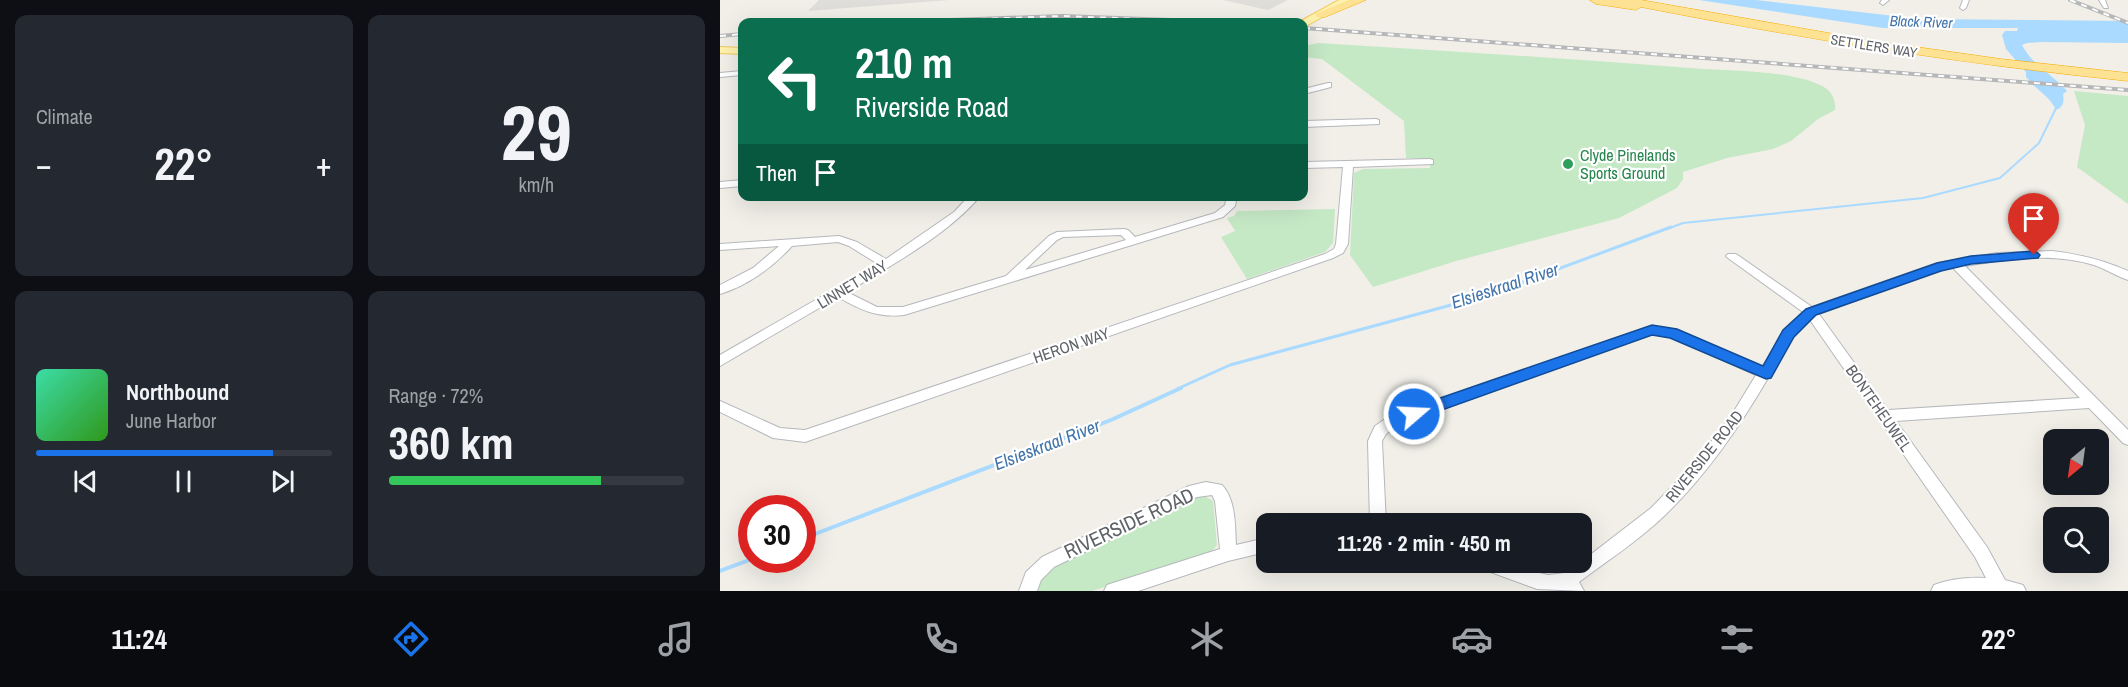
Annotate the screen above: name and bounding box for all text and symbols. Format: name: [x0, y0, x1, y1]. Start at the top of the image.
water label: Black River: [1889, 10, 1954, 33]
street label: SETTLERS WAY: [1829, 30, 1919, 62]
text: 210 m: [855, 35, 953, 91]
icon: left: [756, 42, 834, 120]
text: 29: [501, 79, 572, 184]
text: Riverside Road: [855, 89, 1009, 125]
text: Climate: [36, 103, 93, 130]
text: 22°: [154, 133, 213, 194]
text: −: [36, 142, 52, 186]
text: +: [316, 142, 331, 186]
place label: Clyde Pinelands Sports Ground: [1580, 144, 1676, 184]
icon: arrive: [809, 156, 842, 189]
marker: Clyde Pinelands Sports Ground: [1561, 157, 1575, 171]
text: Then: [756, 158, 797, 188]
text: km/h: [518, 171, 554, 198]
pin: [2008, 193, 2059, 255]
icon: arrive: [2017, 202, 2050, 235]
street label: LINNET WAY: [813, 254, 892, 314]
water label: Elsieskraal River: [1448, 256, 1563, 315]
street label: HERON WAY: [1030, 322, 1112, 368]
street label: BONTEHEUWEL: [1841, 360, 1917, 456]
text: Northbound: [126, 377, 229, 407]
text: Range · 72%: [389, 382, 483, 409]
position arrow: [1382, 382, 1446, 446]
street label: RIVERSIDE ROAD: [1660, 405, 1748, 507]
text: June Harbor: [126, 407, 216, 434]
text: 360 km: [389, 412, 514, 473]
water label: Elsieskraal River: [990, 412, 1104, 476]
north arrow: [2043, 429, 2109, 495]
map controls: [2043, 429, 2109, 573]
icon: previous: [69, 465, 102, 498]
icon: pause: [167, 465, 200, 498]
icon: next: [266, 465, 299, 498]
street label: RIVERSIDE ROAD: [1059, 481, 1198, 564]
speed limit sign: 30: [738, 495, 816, 573]
button: search: [2043, 507, 2109, 573]
text: 11:26 · 2 min · 450 m: [1337, 528, 1511, 558]
icon: directions: [390, 618, 432, 660]
icon: music: [655, 618, 697, 660]
icon: phone: [920, 618, 962, 660]
icon: climate: [1186, 618, 1228, 660]
icon: car: [1451, 618, 1493, 660]
icon: filters: [1716, 618, 1758, 660]
text: 11:24: [112, 621, 167, 657]
text: 22°: [1981, 621, 2016, 657]

